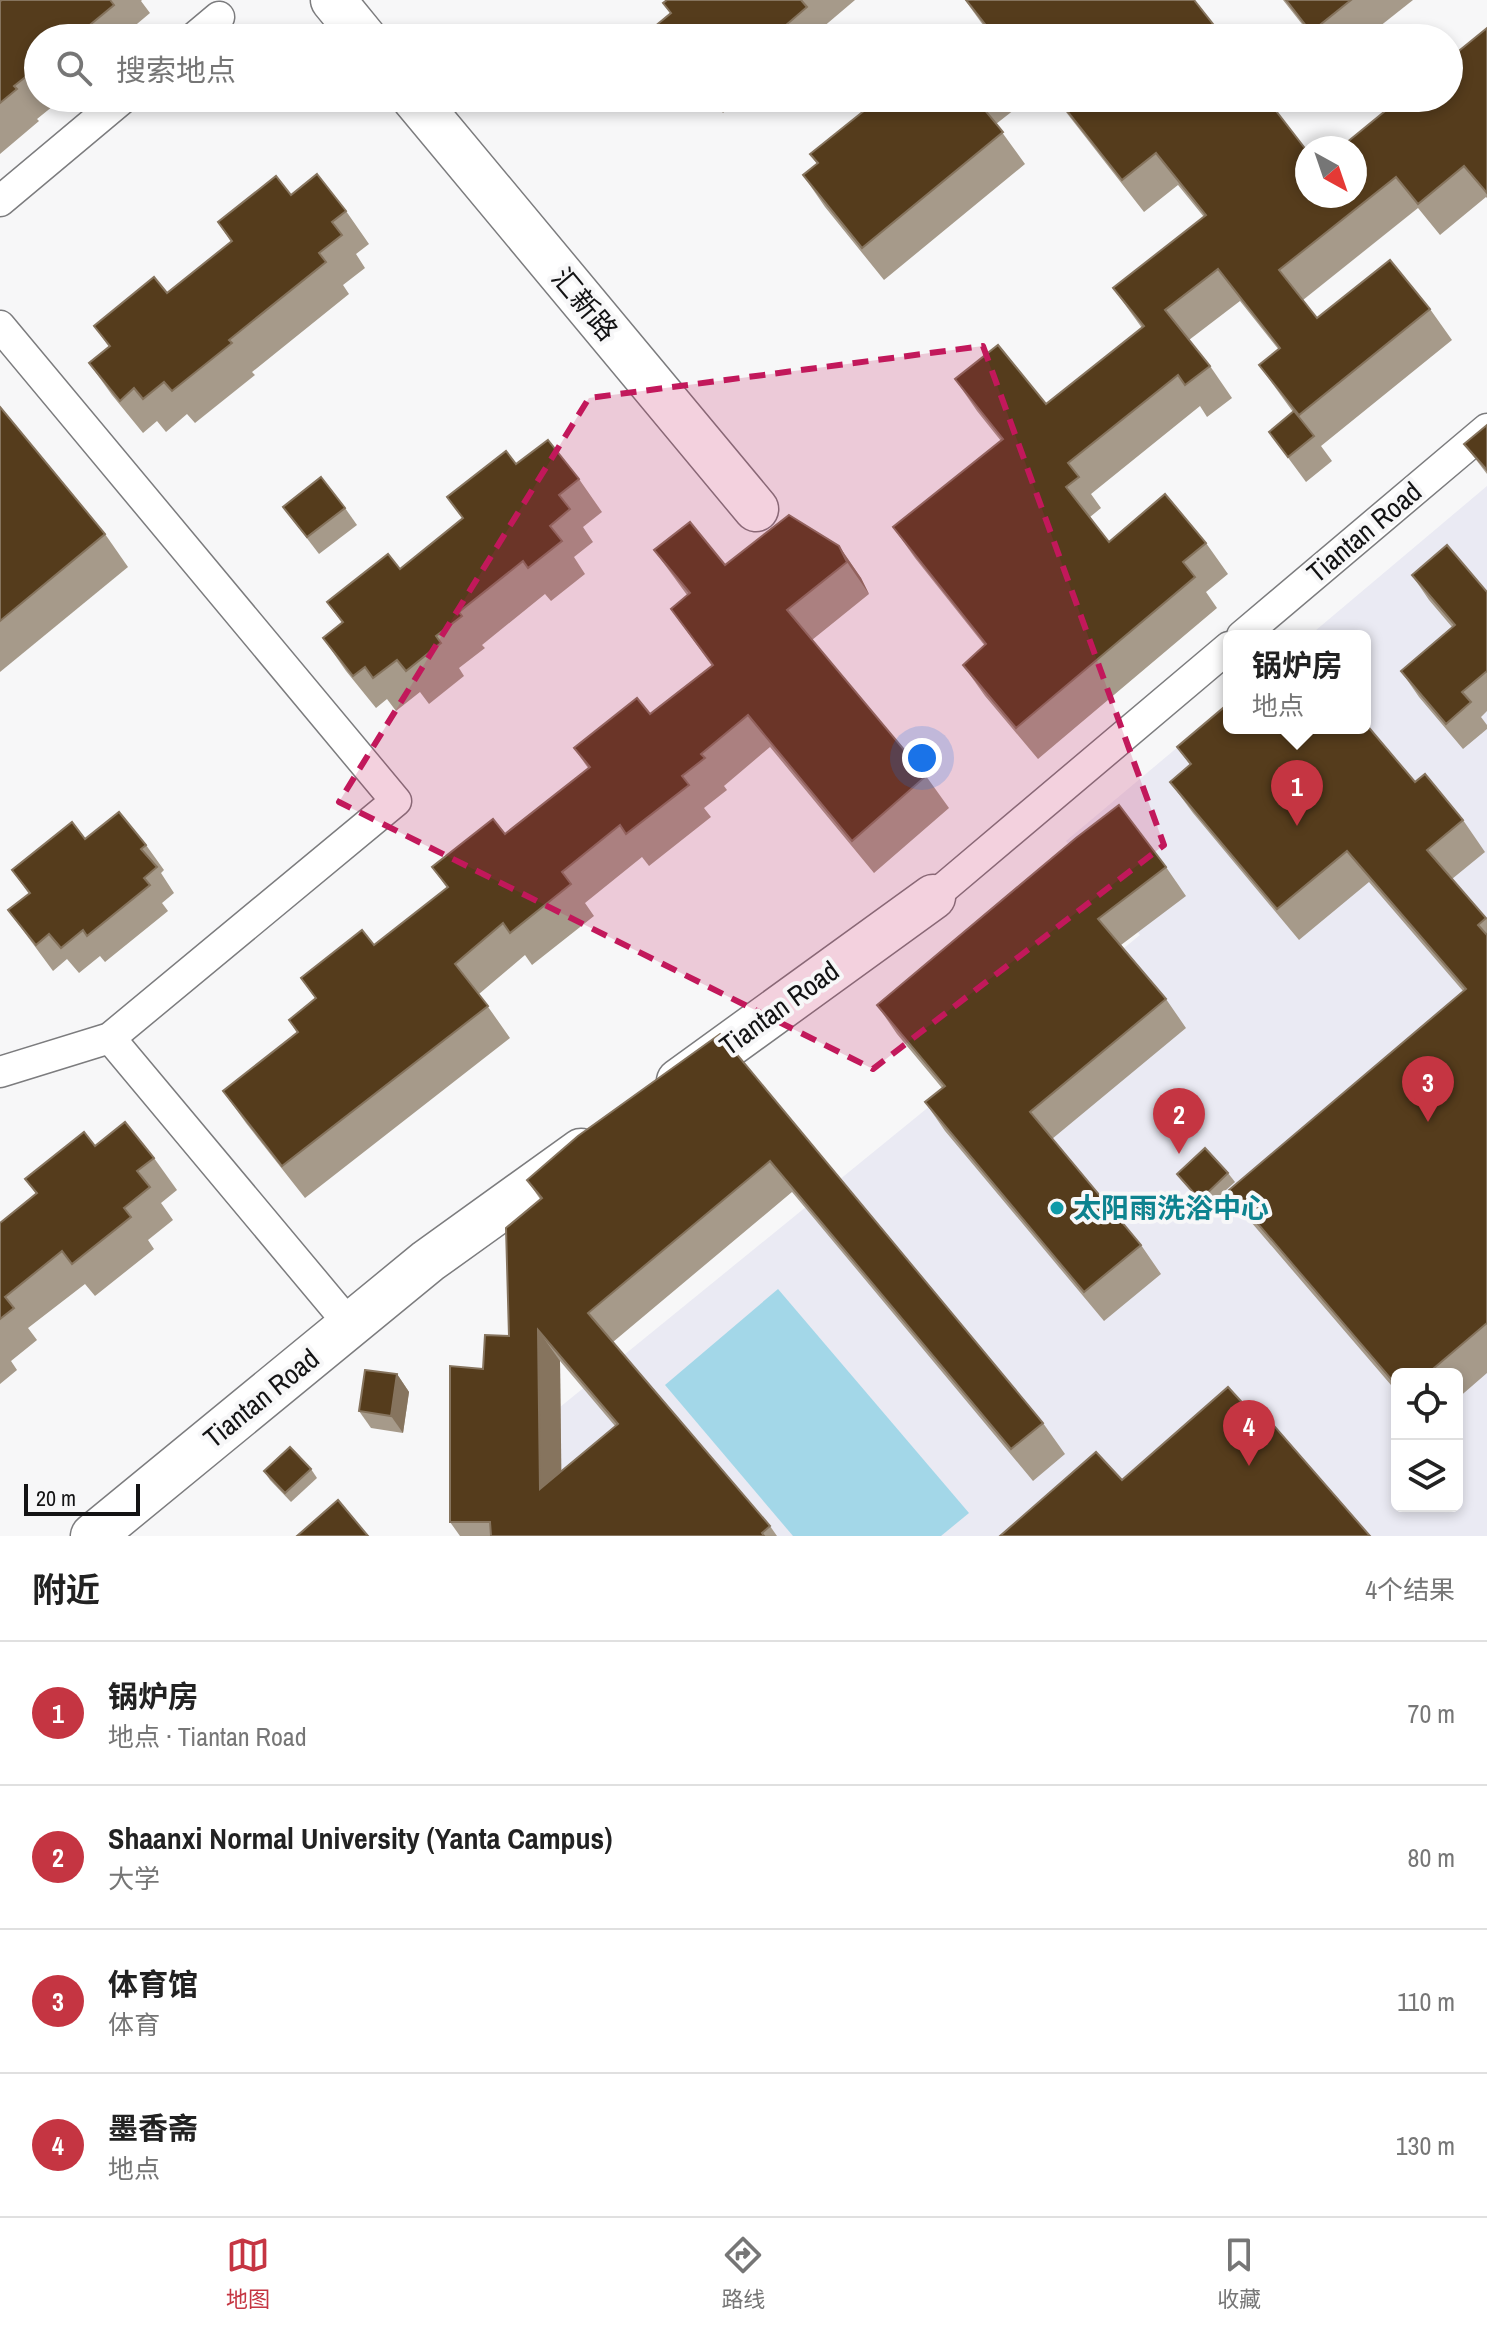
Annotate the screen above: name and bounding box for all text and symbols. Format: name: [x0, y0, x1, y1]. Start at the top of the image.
search box: [24, 24, 1463, 112]
icon: search: [52, 46, 96, 90]
text: 搜索地点: [116, 50, 236, 90]
north arrow: [1295, 136, 1367, 208]
street label: 汇新路: [543, 260, 627, 348]
street label: Tiantan Road: [1299, 473, 1429, 591]
popup: [1223, 630, 1371, 734]
text: 锅炉房: [1252, 645, 1342, 685]
text: 地点: [1252, 688, 1304, 723]
your location: [902, 738, 942, 778]
pin: 1: [1271, 760, 1323, 826]
street label: Tiantan Road: [712, 952, 846, 1064]
pin: 3: [1402, 1056, 1454, 1122]
pin: 2: [1153, 1088, 1205, 1154]
place label: 太阳雨洗浴中心: [1073, 1189, 1269, 1227]
marker: 太阳雨洗浴中心: [1048, 1199, 1066, 1217]
street label: Tiantan Road: [195, 1340, 327, 1456]
map controls: [1391, 1368, 1463, 1512]
button: locate: [1391, 1368, 1463, 1440]
pin: 4: [1223, 1400, 1275, 1466]
button: layers: [1391, 1440, 1463, 1512]
scale bar: [24, 1480, 140, 1516]
text: 20 m: [36, 1483, 76, 1513]
text: 附近: [32, 1567, 100, 1613]
text: 4个结果: [1365, 1572, 1455, 1607]
text: 锅炉房: [108, 1676, 198, 1716]
text: 1: [52, 1696, 64, 1731]
text: 70 m: [1408, 1696, 1455, 1731]
text: 地点 · Tiantan Road: [108, 1719, 307, 1754]
text: Shaanxi Normal University (Yanta Campus): [108, 1818, 612, 1858]
text: 2: [52, 1840, 64, 1875]
text: 80 m: [1408, 1840, 1455, 1875]
text: 大学: [108, 1861, 160, 1896]
text: 体育馆: [108, 1964, 198, 2004]
text: 3: [52, 1984, 64, 2019]
text: 110 m: [1397, 1984, 1455, 2019]
text: 体育: [108, 2007, 160, 2042]
text: 墨香斋: [108, 2108, 198, 2148]
text: 4: [52, 2128, 64, 2163]
text: 130 m: [1396, 2128, 1455, 2163]
text: 地点: [108, 2151, 160, 2186]
tab: 地图: [226, 2233, 270, 2314]
tab: 路线: [721, 2233, 765, 2314]
tab: 收藏: [1217, 2233, 1261, 2314]

